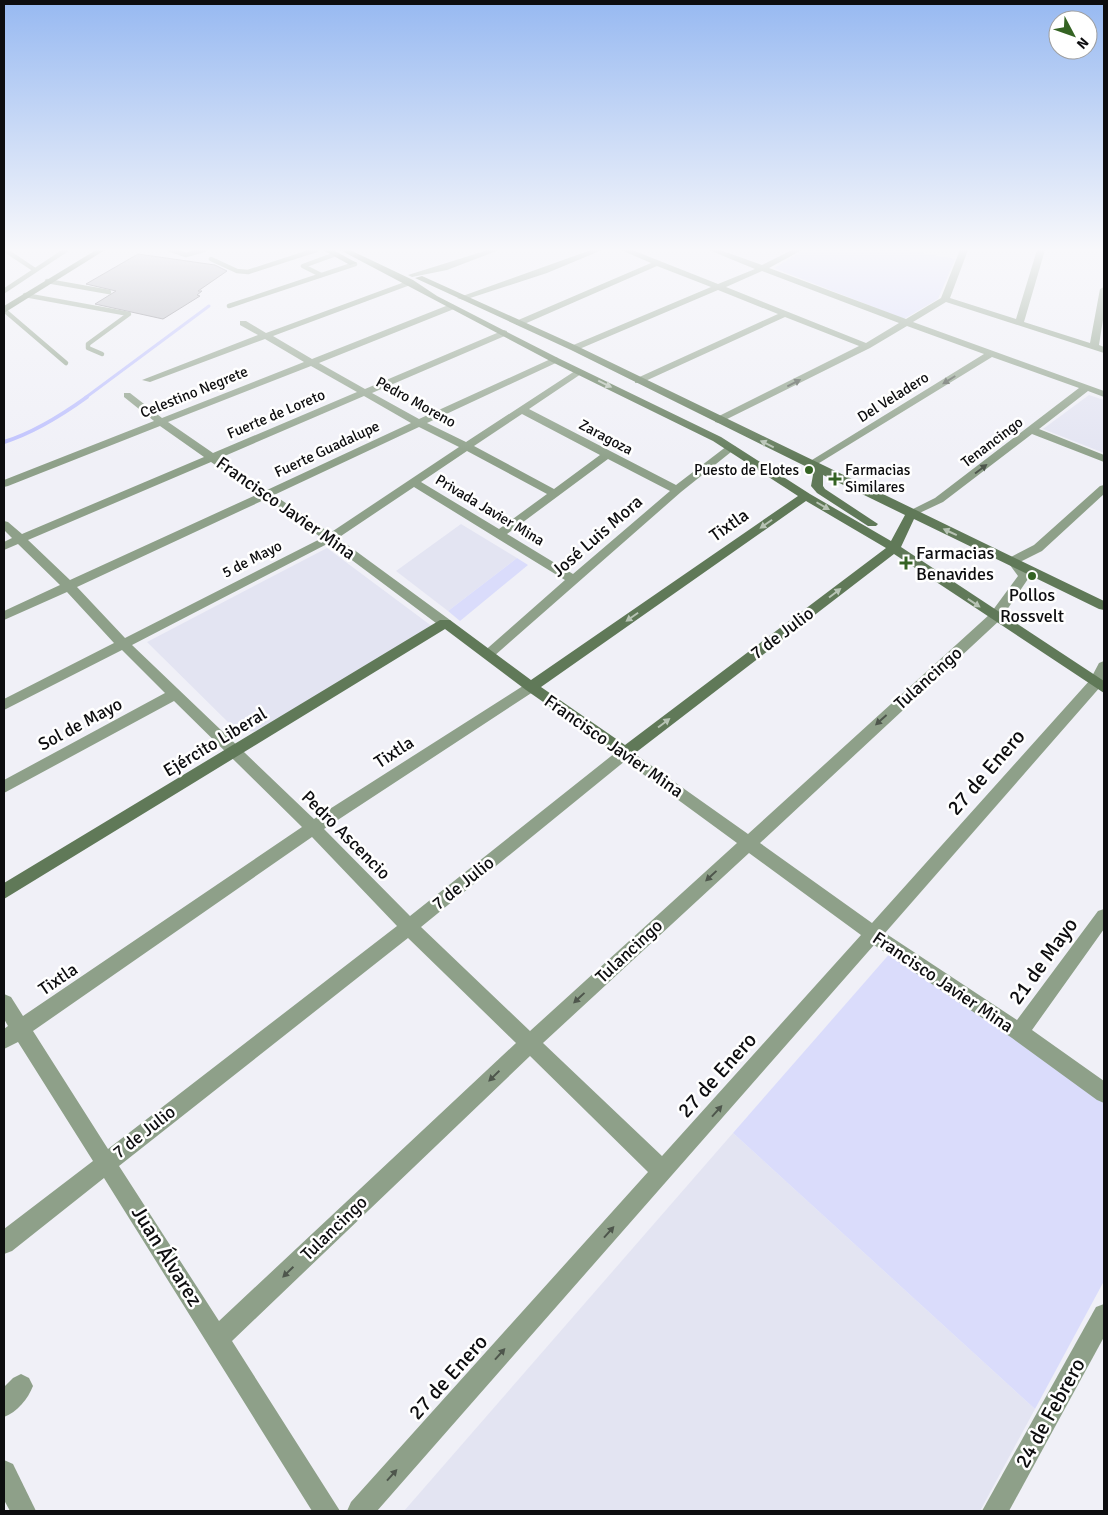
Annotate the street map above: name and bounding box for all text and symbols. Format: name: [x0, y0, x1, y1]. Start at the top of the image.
north arrow: [1048, 10, 1098, 60]
text: N: [1073, 34, 1092, 52]
street label: Celestino Negrete: [138, 362, 250, 422]
street label: Del Veladero: [854, 368, 932, 426]
street label: Pedro Moreno: [373, 373, 459, 431]
one-way arrow: [943, 375, 956, 384]
one-way arrow: [786, 379, 801, 387]
one-way arrow: [598, 381, 612, 389]
street label: Fuerte de Loreto: [224, 385, 328, 443]
street label: Tenancingo: [958, 413, 1027, 471]
street label: Zaragoza: [576, 415, 636, 459]
street label: Fuerte Guadalupe: [272, 417, 382, 481]
one-way arrow: [760, 440, 774, 448]
street label: Francisco Javier Mina: [212, 452, 360, 564]
place label: Puesto de Elotes: [694, 461, 799, 479]
place label: Farmacias Similares: [845, 461, 911, 496]
one-way arrow: [974, 463, 987, 474]
marker: Puesto de Elotes: [803, 464, 815, 476]
street label: Privada Javier Mina: [432, 470, 548, 550]
marker: Farmacias Similares: [829, 473, 841, 485]
street label: José Luis Mora: [547, 491, 647, 581]
one-way arrow: [816, 502, 829, 511]
street label: Tixtla: [705, 504, 753, 546]
one-way arrow: [759, 519, 772, 529]
one-way arrow: [943, 528, 957, 536]
street label: 5 de Mayo: [219, 536, 285, 582]
place label: Farmacias Benavides: [916, 542, 995, 585]
marker: Farmacias Benavides: [900, 557, 912, 569]
marker: Pollos Rossvelt: [1026, 570, 1038, 582]
place label: Pollos Rossvelt: [1000, 584, 1064, 627]
one-way arrow: [828, 588, 842, 598]
one-way arrow: [968, 598, 981, 608]
street label: 7 de Julio: [746, 602, 818, 664]
one-way arrow: [625, 612, 639, 622]
street label: Tulancingo: [890, 642, 966, 714]
street label: Francisco Javier Mina: [540, 690, 688, 802]
street label: Sol de Mayo: [34, 693, 126, 755]
street label: Ejército Liberal: [159, 703, 271, 781]
one-way arrow: [875, 715, 888, 726]
one-way arrow: [657, 718, 671, 728]
street label: 27 de Enero: [942, 724, 1030, 820]
street label: Tixtla: [370, 731, 418, 773]
street label: Pedro Ascencio: [297, 786, 395, 884]
street label: 7 de Julio: [427, 851, 499, 915]
one-way arrow: [705, 870, 717, 882]
street label: 21 de Mayo: [1003, 912, 1083, 1010]
street label: Tulancingo: [591, 914, 667, 988]
street label: Francisco Javier Mina: [869, 927, 1017, 1037]
street label: Tixtla: [34, 958, 82, 1000]
one-way arrow: [573, 992, 585, 1004]
street label: 27 de Enero: [672, 1027, 762, 1123]
one-way arrow: [489, 1070, 501, 1082]
street label: 7 de Julio: [108, 1101, 180, 1163]
one-way arrow: [711, 1105, 722, 1117]
street label: Tulancingo: [296, 1191, 372, 1265]
street label: Juan Álvarez: [126, 1201, 208, 1311]
one-way arrow: [603, 1226, 614, 1239]
one-way arrow: [282, 1266, 294, 1278]
street label: 27 de Enero: [403, 1329, 493, 1425]
one-way arrow: [495, 1347, 506, 1360]
street label: 24 de Febrero: [1009, 1354, 1091, 1472]
one-way arrow: [386, 1469, 398, 1481]

